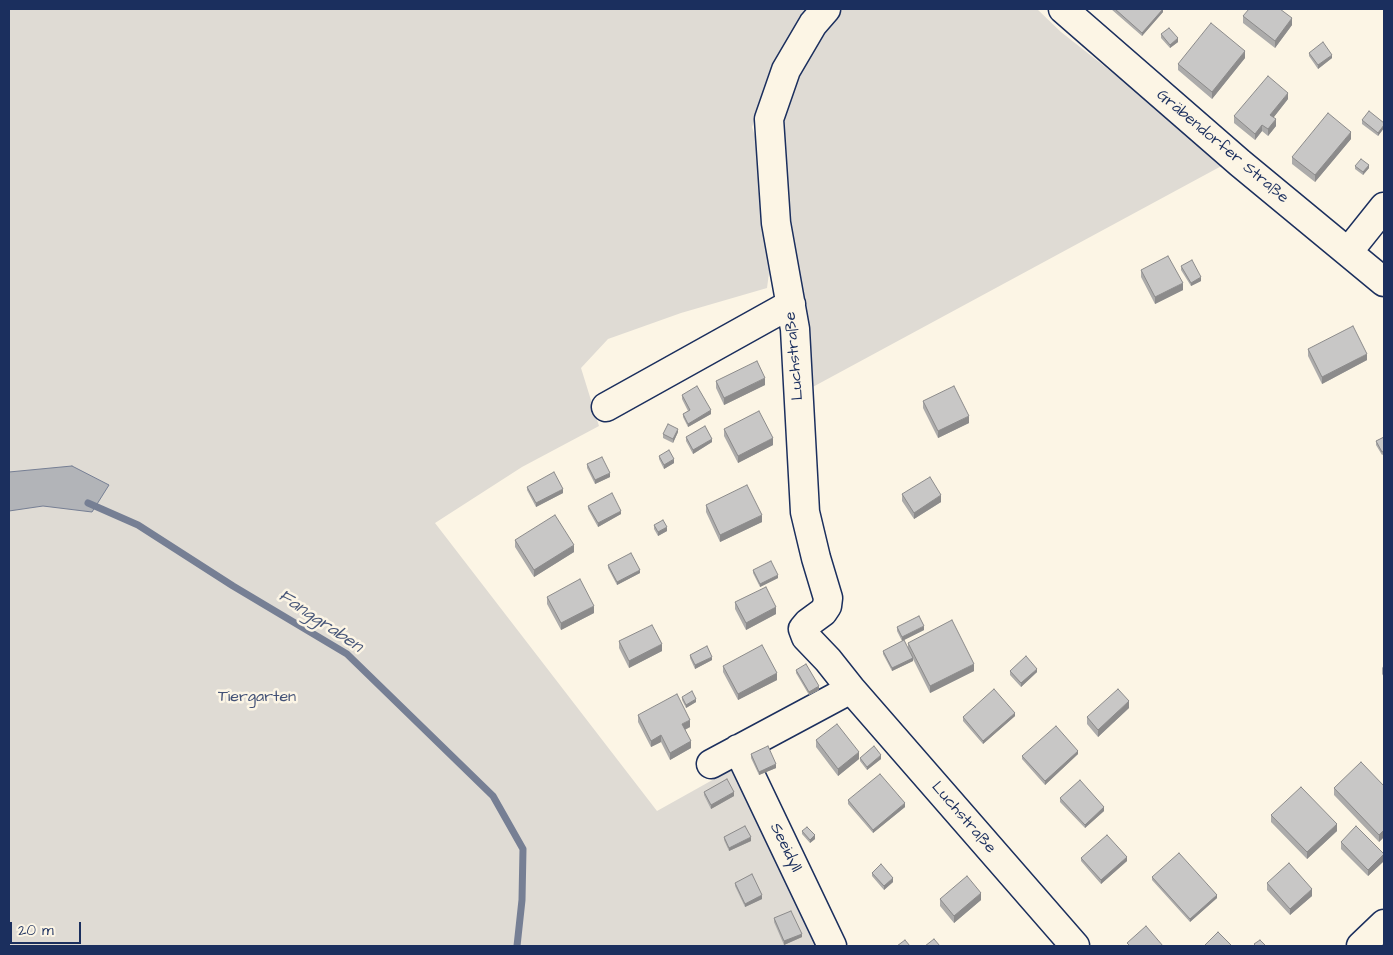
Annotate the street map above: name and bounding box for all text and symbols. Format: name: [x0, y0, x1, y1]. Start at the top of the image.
street label: Gräbendorfer Straße: [1152, 86, 1292, 208]
street label: Luchstraße: [782, 311, 808, 401]
water label: Fanggraben: [274, 586, 366, 658]
park label: Tiergarten: [218, 688, 296, 708]
street label: Luchstraße: [927, 778, 999, 858]
street label: Seeidyll: [765, 820, 805, 876]
scale bar: [12, 912, 84, 944]
text: 20 m: [18, 920, 54, 941]

